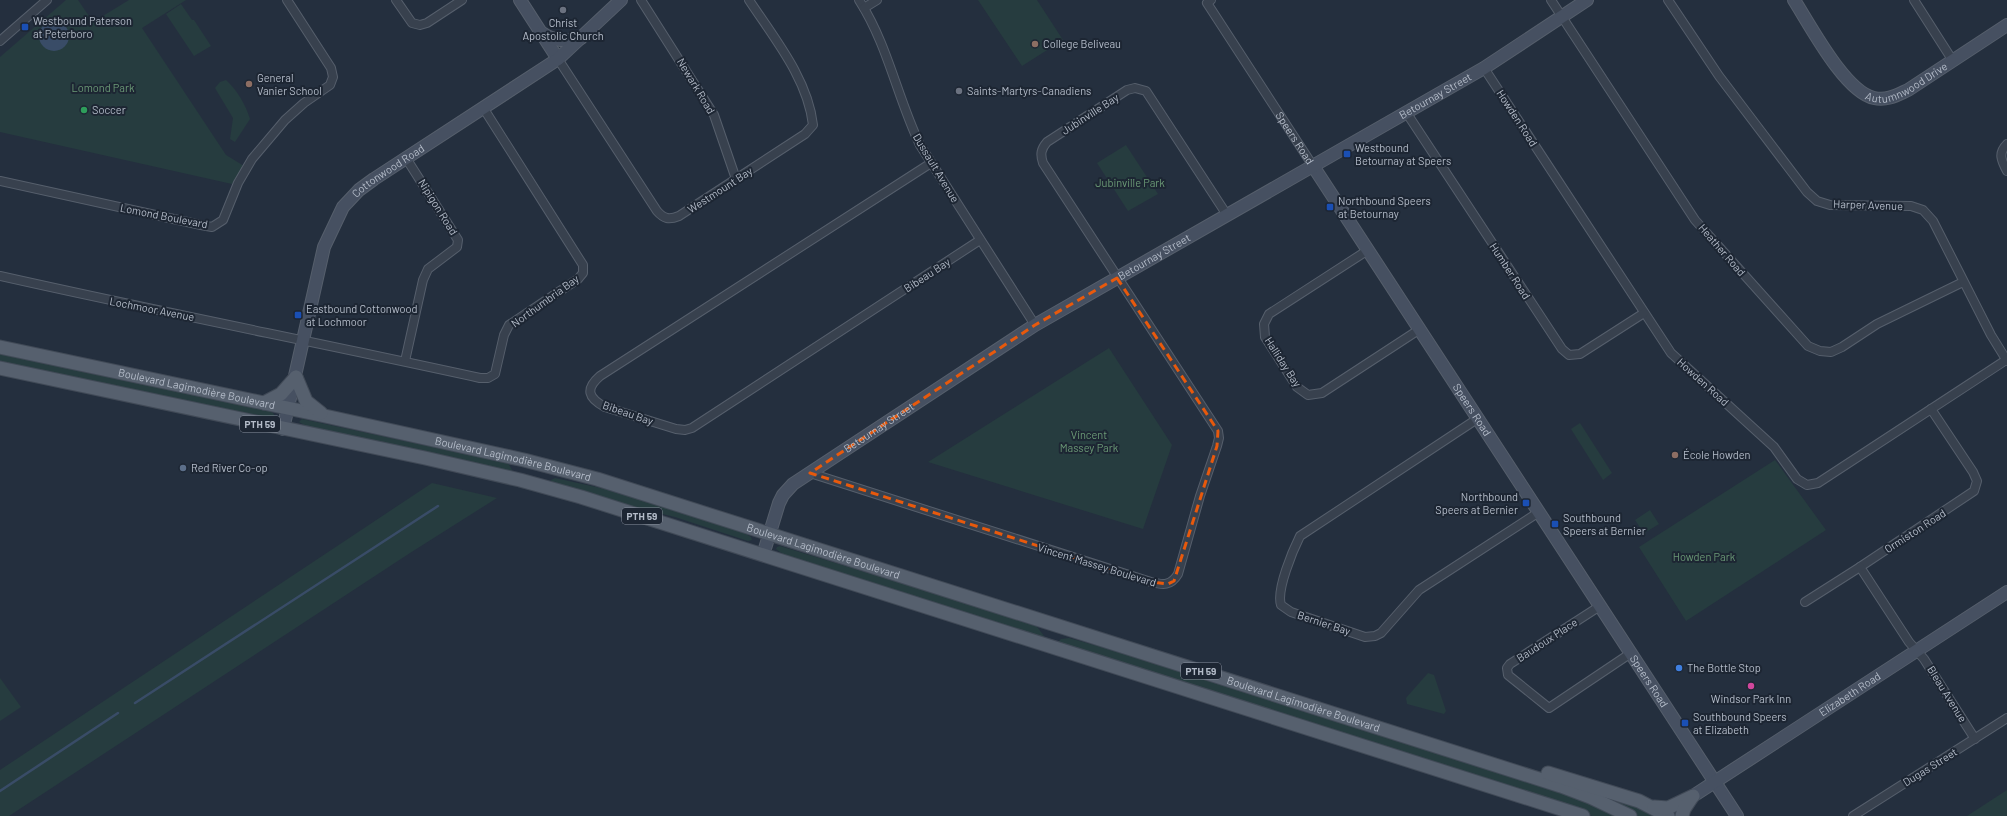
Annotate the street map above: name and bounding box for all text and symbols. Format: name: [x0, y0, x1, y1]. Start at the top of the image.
marker: Christ Apostolic Church: [558, 5, 568, 15]
place label: Westbound Paterson at Peterboro: [33, 14, 132, 40]
place label: Christ Apostolic Church: [522, 16, 604, 42]
marker: Westbound Paterson at Peterboro: [20, 22, 30, 32]
place label: College Beliveau: [1043, 37, 1121, 50]
marker: College Beliveau: [1030, 39, 1040, 49]
street label: Newark Road: [675, 56, 718, 116]
street label: Autumnwood Drive: [1863, 59, 1950, 105]
street label: Betournay Street: [1397, 70, 1474, 121]
place label: General Vanier School: [257, 71, 322, 97]
marker: General Vanier School: [244, 79, 254, 89]
park label: Lomond Park: [72, 81, 135, 94]
place label: Saints-Martyrs-Canadiens: [967, 84, 1091, 97]
marker: Saints-Martyrs-Canadiens: [954, 86, 964, 96]
street label: Howden Road: [1494, 87, 1541, 149]
street label: Jubinville Bay: [1059, 90, 1121, 137]
place label: Soccer: [92, 103, 126, 116]
marker: Soccer: [79, 105, 89, 115]
street label: Speers Road: [1273, 109, 1317, 166]
street label: Dussault Avenue: [911, 131, 962, 205]
street label: Cottonwood Road: [349, 141, 426, 200]
place label: Westbound Betournay at Speers: [1355, 141, 1451, 167]
marker: Westbound Betournay at Speers: [1342, 149, 1352, 159]
street label: Westmount Bay: [685, 164, 755, 215]
street label: Nipigon Road: [416, 176, 461, 237]
park label: Jubinville Park: [1095, 176, 1165, 189]
place label: Northbound Speers at Betournay: [1338, 194, 1431, 220]
street label: Harper Avenue: [1833, 197, 1903, 212]
street label: Lomond Boulevard: [119, 201, 209, 230]
marker: Northbound Speers at Betournay: [1325, 202, 1335, 212]
street label: Heather Road: [1696, 221, 1749, 278]
street label: Betournay Street: [1115, 231, 1192, 282]
street label: Humber Road: [1487, 240, 1533, 301]
street label: Bibeau Bay: [901, 255, 952, 294]
street label: Northumbria Bay: [508, 272, 581, 330]
street label: Lochmoor Avenue: [109, 294, 196, 323]
place label: Eastbound Cottonwood at Lochmoor: [306, 302, 417, 328]
marker: Eastbound Cottonwood at Lochmoor: [293, 310, 303, 320]
street label: Halliday Bay: [1262, 334, 1304, 389]
street label: Howden Road: [1675, 355, 1732, 408]
street label: Boulevard Lagimodière Boulevard: [117, 365, 276, 411]
street label: Speers Road: [1451, 381, 1494, 438]
street label: Bibeau Bay: [601, 398, 655, 427]
street label: Betournay Street: [841, 399, 916, 455]
road number: PTH 59: [240, 416, 280, 432]
park label: Vincent Massey Park: [1060, 428, 1119, 454]
street label: Boulevard Lagimodière Boulevard: [434, 433, 593, 483]
place label: École Howden: [1683, 448, 1751, 461]
marker: École Howden: [1670, 450, 1680, 460]
place label: Red River Co-op: [191, 461, 267, 474]
marker: Red River Co-op: [178, 463, 188, 473]
place label: Northbound Speers at Bernier: [1435, 490, 1518, 516]
marker: Northbound Speers at Bernier: [1521, 498, 1531, 508]
street label: Ormiston Road: [1882, 506, 1948, 555]
road number: PTH 59: [622, 508, 662, 524]
place label: Southbound Speers at Bernier: [1563, 511, 1646, 537]
marker: Southbound Speers at Bernier: [1550, 519, 1560, 529]
street label: Boulevard Lagimodière Boulevard: [745, 520, 902, 581]
street label: Vincent Massey Boulevard: [1036, 540, 1158, 589]
park label: Howden Park: [1673, 550, 1736, 563]
street label: Bernier Bay: [1296, 608, 1352, 637]
street label: Baudoux Place: [1514, 615, 1580, 664]
street label: Speers Road: [1628, 652, 1671, 710]
place label: The Bottle Stop: [1687, 661, 1761, 674]
road number: PTH 59: [1181, 663, 1221, 679]
marker: The Bottle Stop: [1674, 663, 1684, 673]
street label: Bleau Avenue: [1925, 663, 1970, 724]
street label: Elizabeth Road: [1816, 669, 1883, 718]
street label: Boulevard Lagimodière Boulevard: [1225, 673, 1382, 734]
marker: Windsor Park Inn: [1746, 681, 1756, 691]
place label: Windsor Park Inn: [1711, 692, 1791, 705]
place label: Southbound Speers at Elizabeth: [1693, 710, 1787, 736]
marker: Southbound Speers at Elizabeth: [1680, 718, 1690, 728]
street label: Dugas Street: [1900, 745, 1959, 788]

